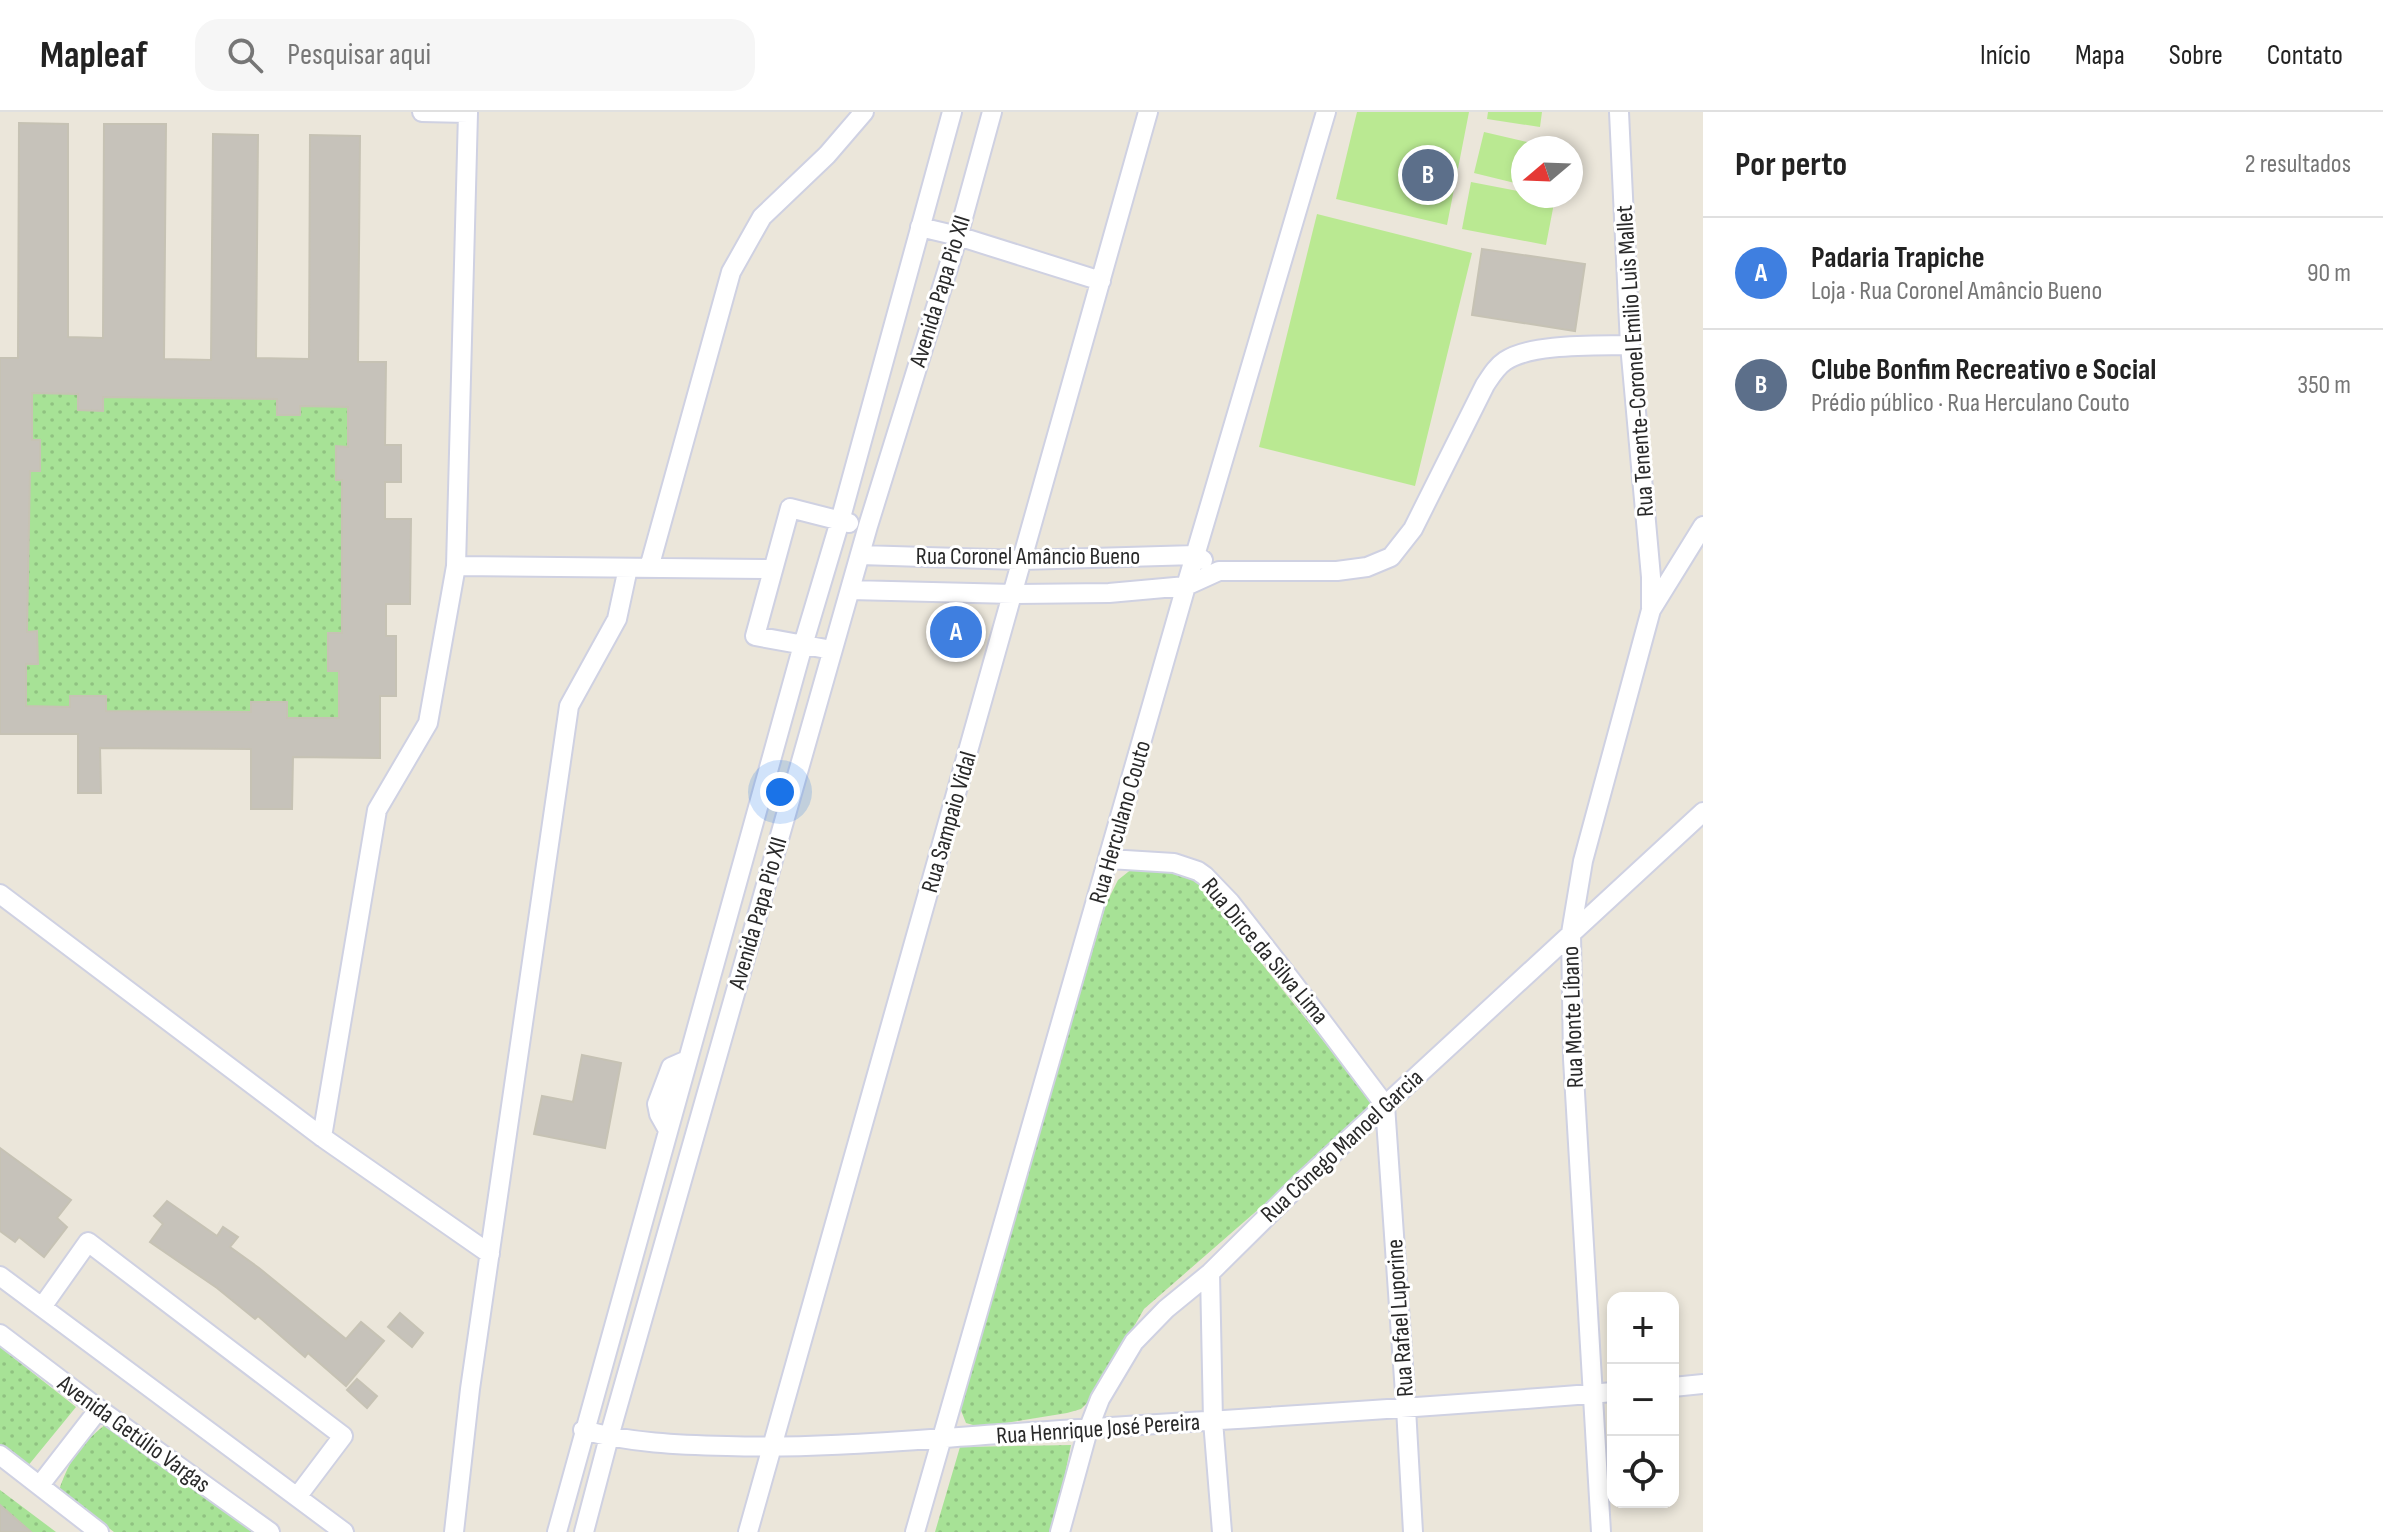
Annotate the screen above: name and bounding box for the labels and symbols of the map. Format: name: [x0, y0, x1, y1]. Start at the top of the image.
north arrow: [1511, 136, 1583, 208]
pin: B: [1402, 145, 1454, 205]
street label: Rua Tenente-Coronel Emilio Luis Mallet: [1610, 204, 1660, 518]
street label: Avenida Papa Pio XII: [903, 212, 977, 371]
street label: Rua Coronel Amâncio Bueno: [916, 542, 1140, 571]
pin: A: [930, 602, 982, 662]
street label: Rua Herculano Couto: [1083, 737, 1157, 907]
street label: Rua Sampaio Vidal: [915, 748, 983, 896]
your location: [760, 772, 800, 812]
street label: Avenida Papa Pio XII: [722, 834, 794, 993]
street label: Rua Dirce da Silva Lima: [1195, 872, 1335, 1030]
street label: Rua Monte Líbano: [1556, 945, 1590, 1089]
street label: Rua Cônego Manoel Garcia: [1255, 1063, 1429, 1229]
street label: Rua Rafael Luporine: [1380, 1238, 1420, 1398]
street label: Avenida Getúlio Vargas: [51, 1368, 216, 1499]
street label: Rua Henrique José Pereira: [995, 1407, 1201, 1451]

